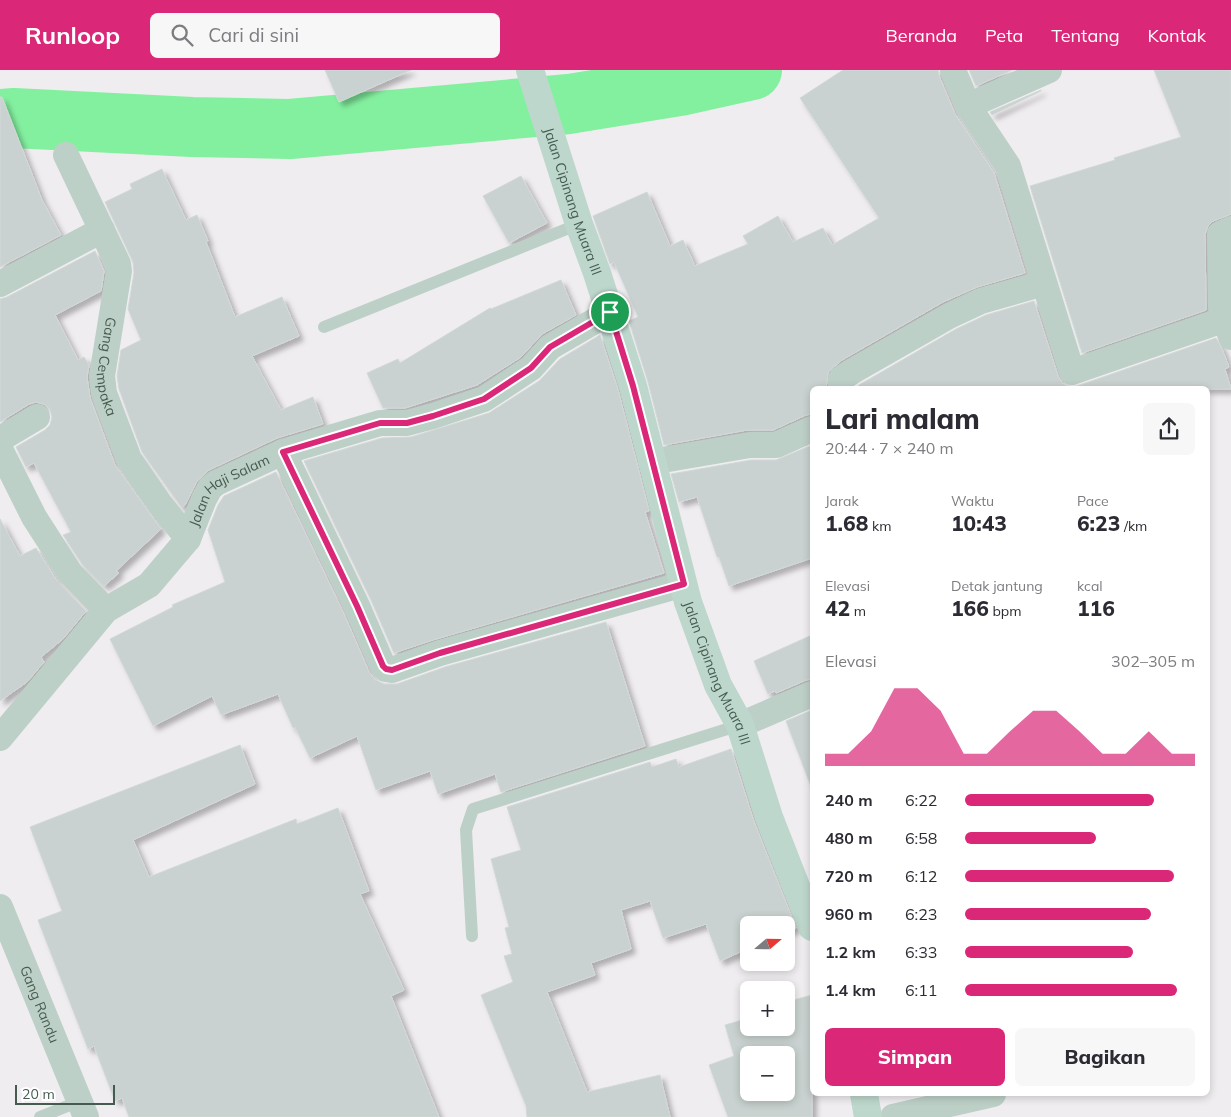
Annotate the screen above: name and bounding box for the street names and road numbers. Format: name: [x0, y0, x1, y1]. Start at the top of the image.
street label: Jalan Cipinang Muara III: [540, 125, 606, 278]
street label: Gang Cempaka: [93, 316, 121, 418]
street label: Jalan Haji Salam: [185, 450, 272, 529]
street label: Jalan Cipinang Muara III: [679, 598, 755, 747]
street label: Gang Randu: [16, 963, 64, 1045]

